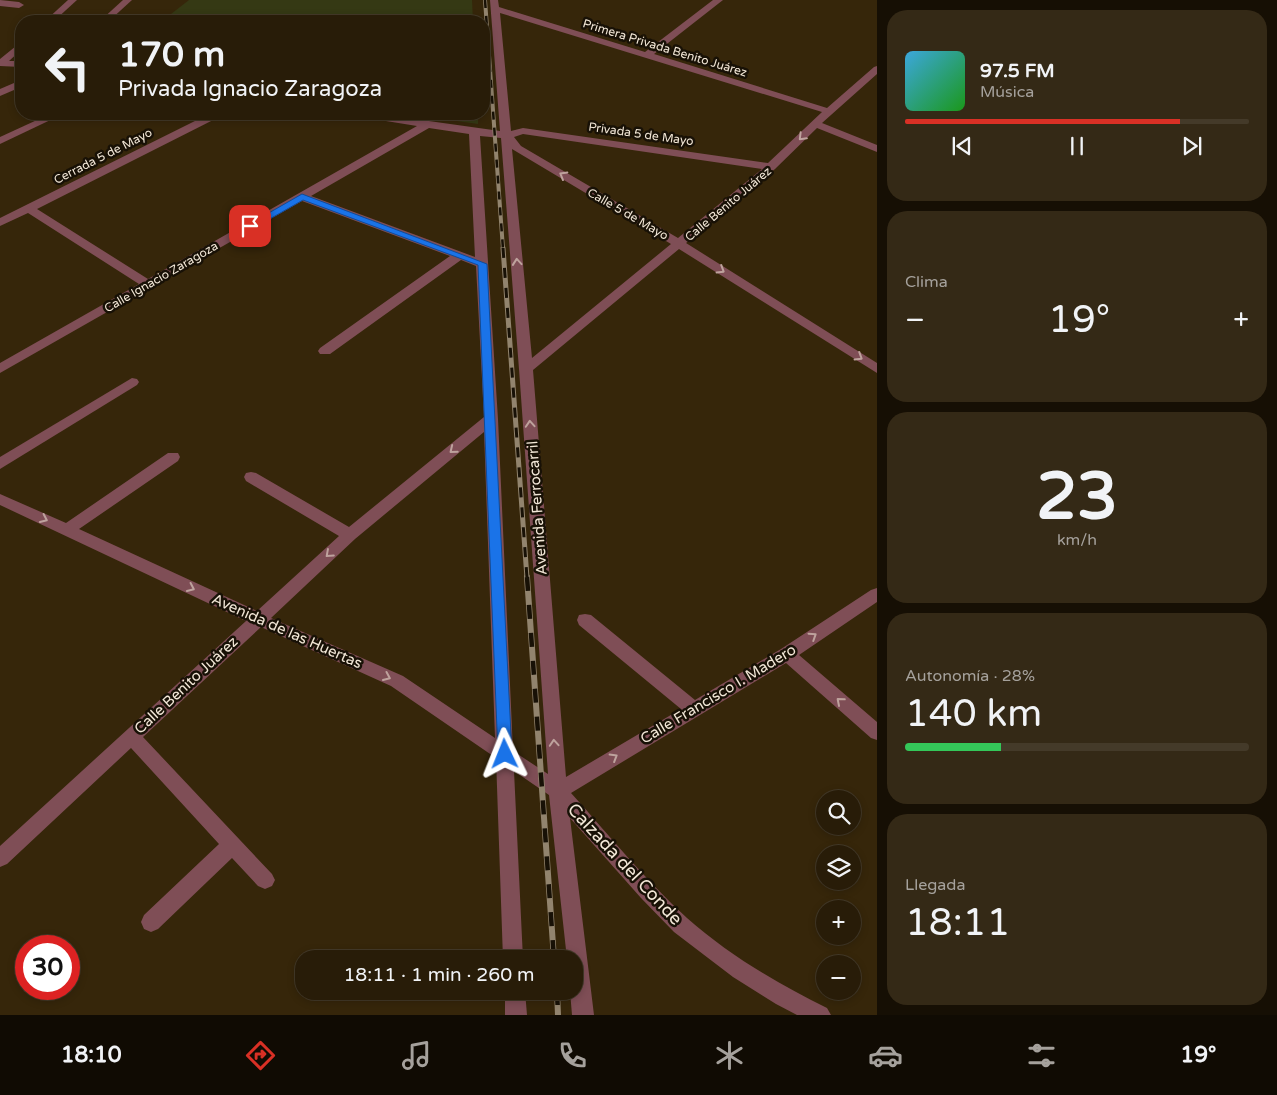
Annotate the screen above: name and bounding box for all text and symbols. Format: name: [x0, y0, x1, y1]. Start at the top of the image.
street label: Primera Privada Benito Juárez: [581, 16, 749, 80]
text: 170 m: [118, 34, 225, 76]
icon: left: [35, 35, 100, 100]
text: 97.5 FM: [980, 60, 1055, 82]
text: Privada Ignacio Zaragoza: [118, 76, 382, 102]
text: Música: [980, 82, 1034, 102]
street label: Privada 5 de Mayo: [588, 120, 694, 148]
street label: Cerrada 5 de Mayo: [52, 125, 154, 187]
one-way arrow: [798, 131, 807, 140]
icon: previous: [948, 132, 976, 160]
icon: pause: [1063, 132, 1091, 160]
icon: next: [1178, 132, 1206, 160]
street label: Calle Benito Juárez: [682, 164, 774, 244]
one-way arrow: [559, 172, 568, 182]
street label: Calle 5 de Mayo: [585, 185, 671, 243]
pin: [229, 205, 271, 247]
icon: arrive: [236, 212, 264, 240]
street label: Calle Ignacio Zaragoza: [102, 239, 220, 315]
one-way arrow: [512, 257, 523, 265]
one-way arrow: [716, 264, 725, 273]
text: Clima: [905, 272, 948, 292]
text: 19°: [1048, 297, 1110, 343]
text: −: [905, 303, 925, 337]
text: +: [1233, 303, 1249, 337]
one-way arrow: [853, 351, 862, 360]
one-way arrow: [525, 419, 536, 427]
street label: Avenida Ferrocarril: [523, 440, 551, 576]
one-way arrow: [450, 445, 459, 453]
text: 23: [1036, 458, 1118, 537]
one-way arrow: [39, 513, 48, 524]
text: km/h: [1057, 530, 1097, 550]
one-way arrow: [325, 548, 334, 557]
one-way arrow: [186, 582, 195, 592]
street label: Avenida de las Huertas: [209, 590, 365, 672]
street label: Calle Benito Juárez: [130, 632, 242, 738]
one-way arrow: [808, 633, 817, 643]
street label: Calle Francisco I. Madero: [637, 640, 799, 748]
text: Autonomía · 28%: [905, 666, 1035, 686]
one-way arrow: [382, 670, 391, 681]
text: 140 km: [905, 691, 1042, 737]
one-way arrow: [837, 698, 846, 707]
position arrow: [478, 727, 530, 779]
one-way arrow: [549, 738, 560, 746]
one-way arrow: [609, 754, 618, 764]
map controls: [816, 790, 861, 1000]
button: search: [816, 790, 861, 835]
street label: Calzada del Conde: [563, 798, 687, 930]
button: layers: [816, 845, 861, 890]
text: Llegada: [905, 875, 965, 895]
button: +: [816, 900, 861, 945]
text: 18:11: [905, 900, 1010, 946]
speed limit sign: 30: [15, 935, 80, 1000]
button: −: [816, 955, 861, 1000]
text: 18:11 · 1 min · 260 m: [343, 964, 535, 986]
icon: directions: [243, 1038, 278, 1073]
icon: music: [399, 1038, 434, 1073]
icon: phone: [555, 1038, 590, 1073]
icon: climate: [712, 1038, 747, 1073]
icon: car: [868, 1038, 903, 1073]
icon: filters: [1024, 1038, 1059, 1073]
text: 18:10: [61, 1042, 122, 1068]
text: 19°: [1180, 1042, 1216, 1068]

